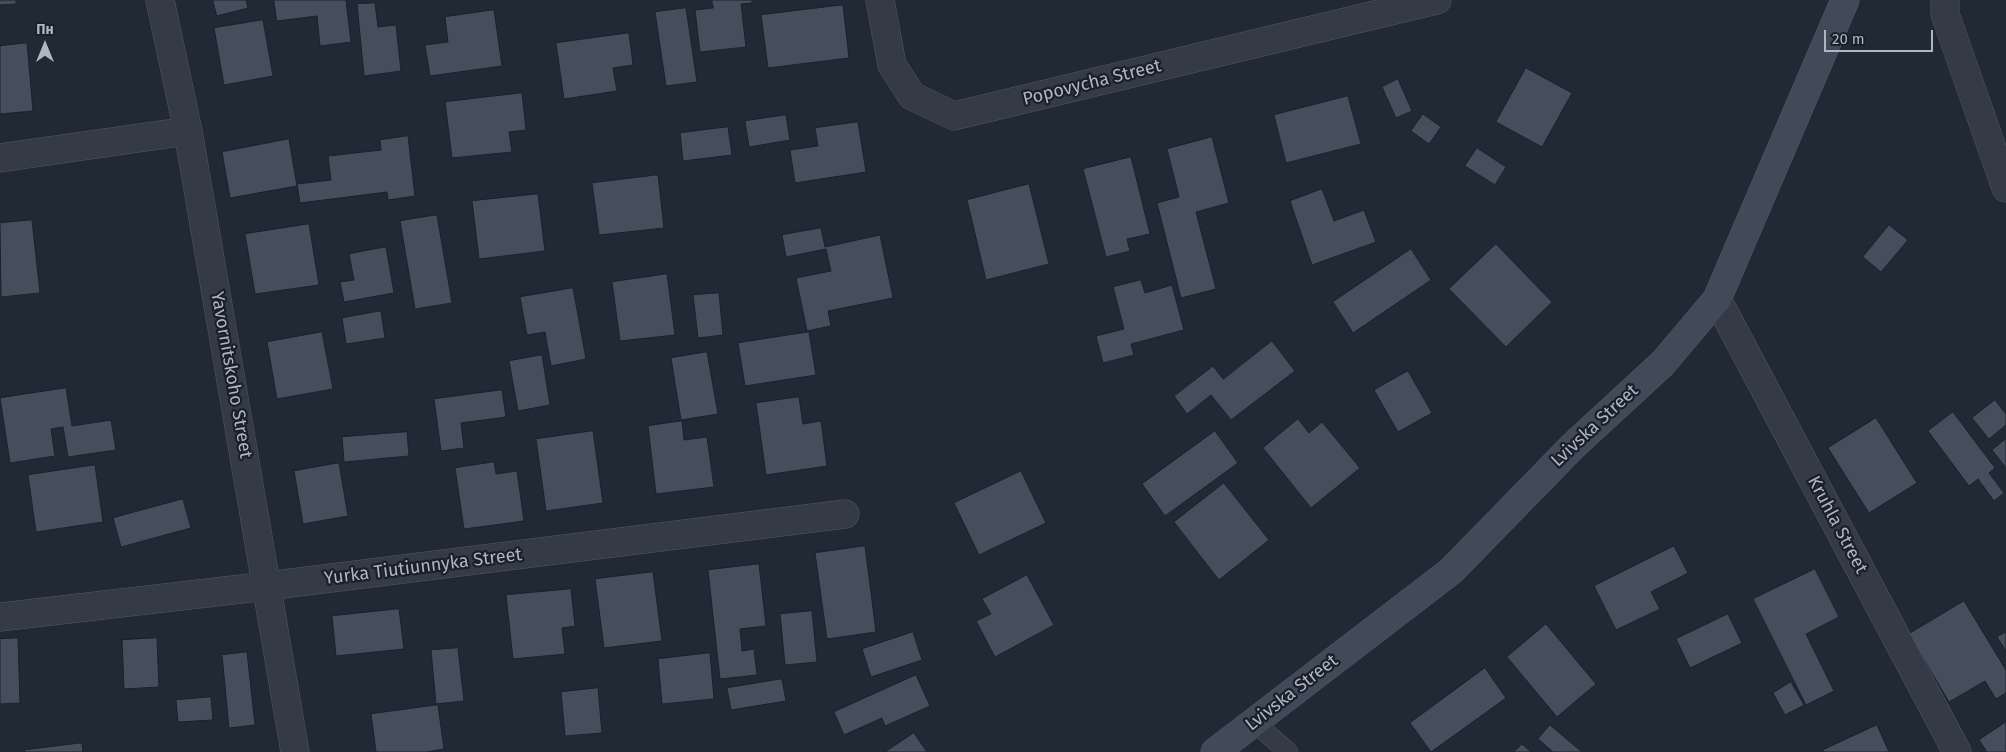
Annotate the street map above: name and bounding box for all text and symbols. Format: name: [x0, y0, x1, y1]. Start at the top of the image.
north arrow: [20, 20, 70, 70]
scale bar: [1826, 20, 1935, 52]
text: Пн: [36, 21, 54, 38]
text: 20 m: [1832, 30, 1865, 48]
street label: Popovycha Street: [1021, 55, 1163, 111]
street label: Yavornitskoho Street: [206, 290, 256, 460]
street label: Lvivska Street: [1547, 380, 1643, 472]
street label: Kruhla Street: [1802, 473, 1872, 577]
street label: Yurka Tiutiunnyka Street: [323, 544, 523, 590]
street label: Lvivska Street: [1242, 650, 1342, 736]

